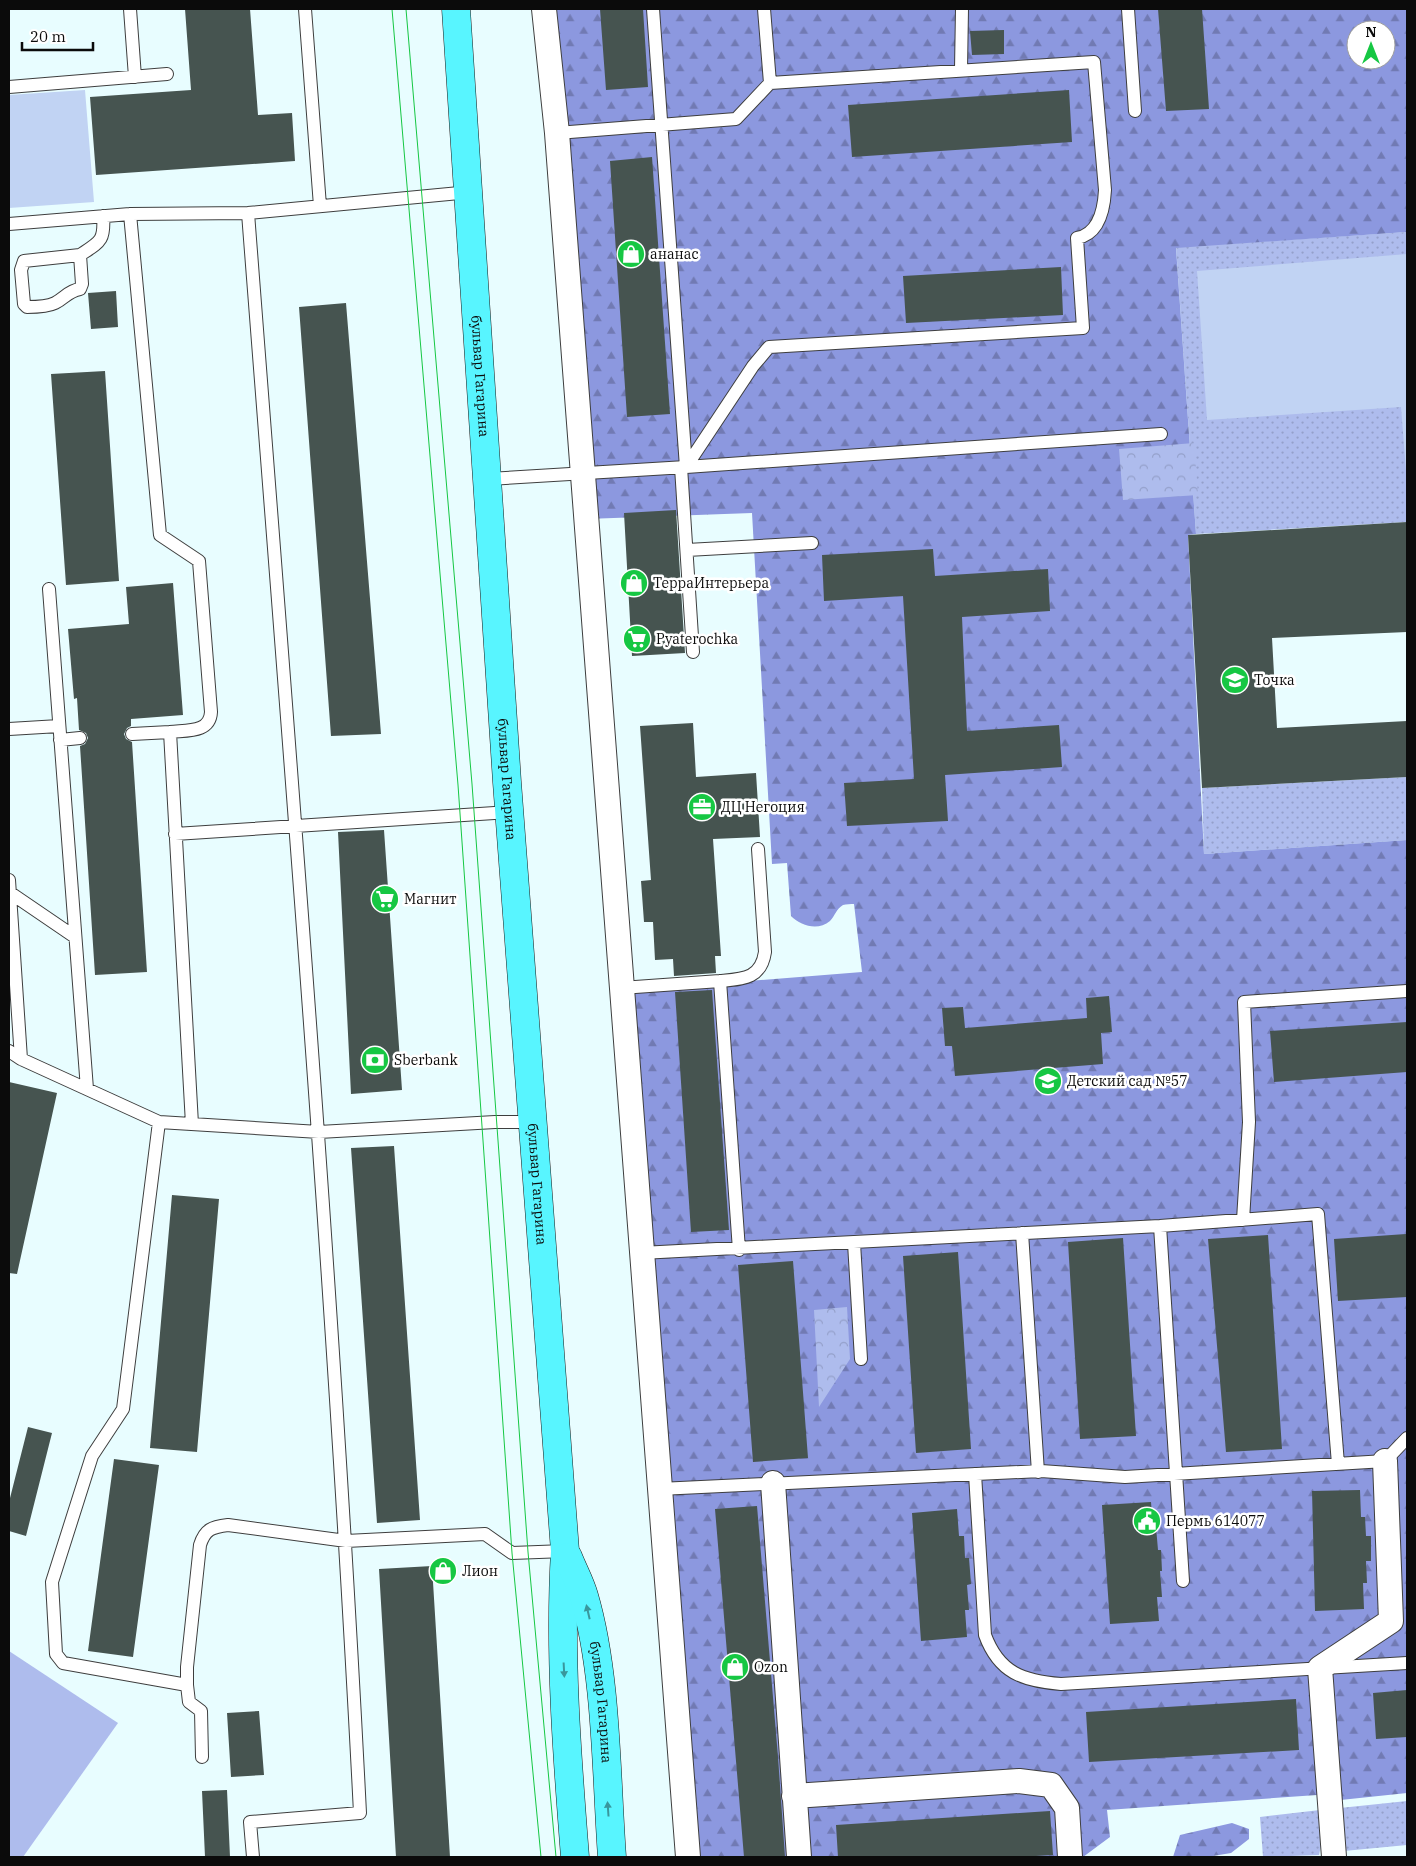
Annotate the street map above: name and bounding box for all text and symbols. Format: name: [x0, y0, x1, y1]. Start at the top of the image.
scale bar: [22, 20, 94, 52]
north arrow: [1346, 20, 1396, 70]
text: N: [1365, 23, 1377, 41]
text: 20 m: [30, 27, 66, 46]
shop icon: ананас: [616, 239, 646, 269]
place label: ананас: [650, 245, 699, 263]
street label: бульвар Гагарина: [467, 315, 493, 438]
shop icon: ТерраИнтерьера: [619, 568, 649, 598]
place label: ТерраИнтерьера: [653, 574, 770, 592]
supermarket icon: Pyaterochka: [622, 624, 652, 654]
place label: Pyaterochka: [656, 630, 739, 648]
school or university icon: Точка: [1220, 665, 1250, 695]
place label: Точка: [1254, 671, 1295, 689]
street label: бульвар Гагарина: [494, 718, 520, 841]
office icon: ДЦ Негоция: [687, 792, 717, 822]
place label: ДЦ Негоция: [721, 798, 805, 816]
supermarket icon: Магнит: [370, 884, 400, 914]
place label: Магнит: [404, 890, 456, 908]
bank icon: Sberbank: [360, 1045, 390, 1075]
place label: Sberbank: [394, 1051, 459, 1069]
school or university icon: Детский сад №57: [1033, 1066, 1063, 1096]
place label: Детский сад №57: [1067, 1072, 1188, 1090]
street label: бульвар Гагарина: [524, 1123, 551, 1246]
public building icon: Пермь 614077: [1132, 1506, 1162, 1536]
place label: Пермь 614077: [1166, 1512, 1265, 1530]
shop icon: Лион: [428, 1556, 458, 1586]
place label: Лион: [462, 1562, 498, 1580]
one-way arrow: [584, 1605, 592, 1620]
street label: бульвар Гагарина: [586, 1640, 616, 1764]
shop icon: Ozon: [720, 1652, 750, 1682]
place label: Ozon: [754, 1658, 788, 1676]
one-way arrow: [560, 1662, 568, 1678]
one-way arrow: [604, 1800, 612, 1816]

